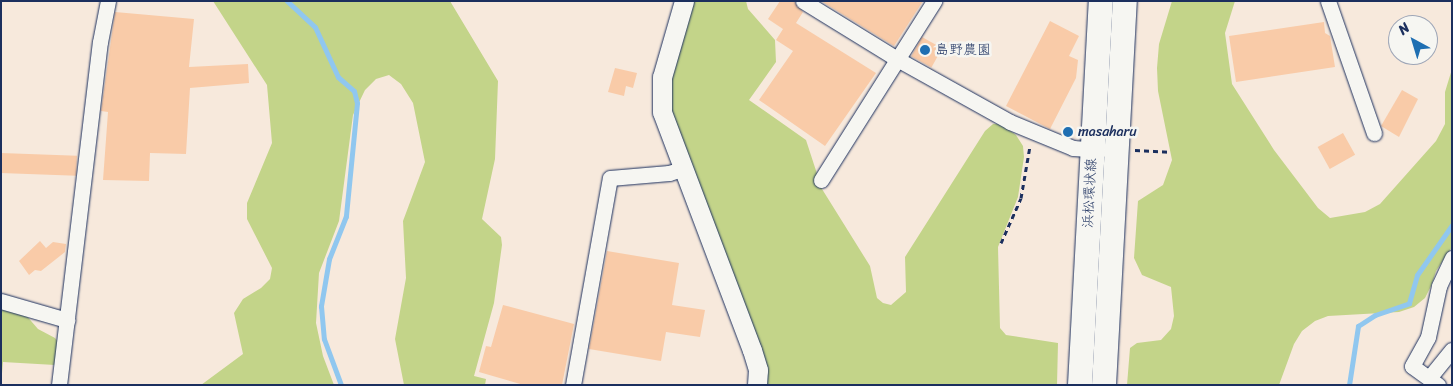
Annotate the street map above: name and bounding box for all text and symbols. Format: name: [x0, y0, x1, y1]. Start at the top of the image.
north arrow: [1388, 15, 1438, 65]
text: N: [1392, 16, 1416, 42]
place label: 島野農園: [935, 42, 991, 58]
marker: 島野農園: [919, 44, 931, 56]
place label: masaharu: [1078, 124, 1137, 140]
marker: masaharu: [1062, 126, 1074, 138]
street label: 浜松環状線: [1080, 158, 1100, 228]

